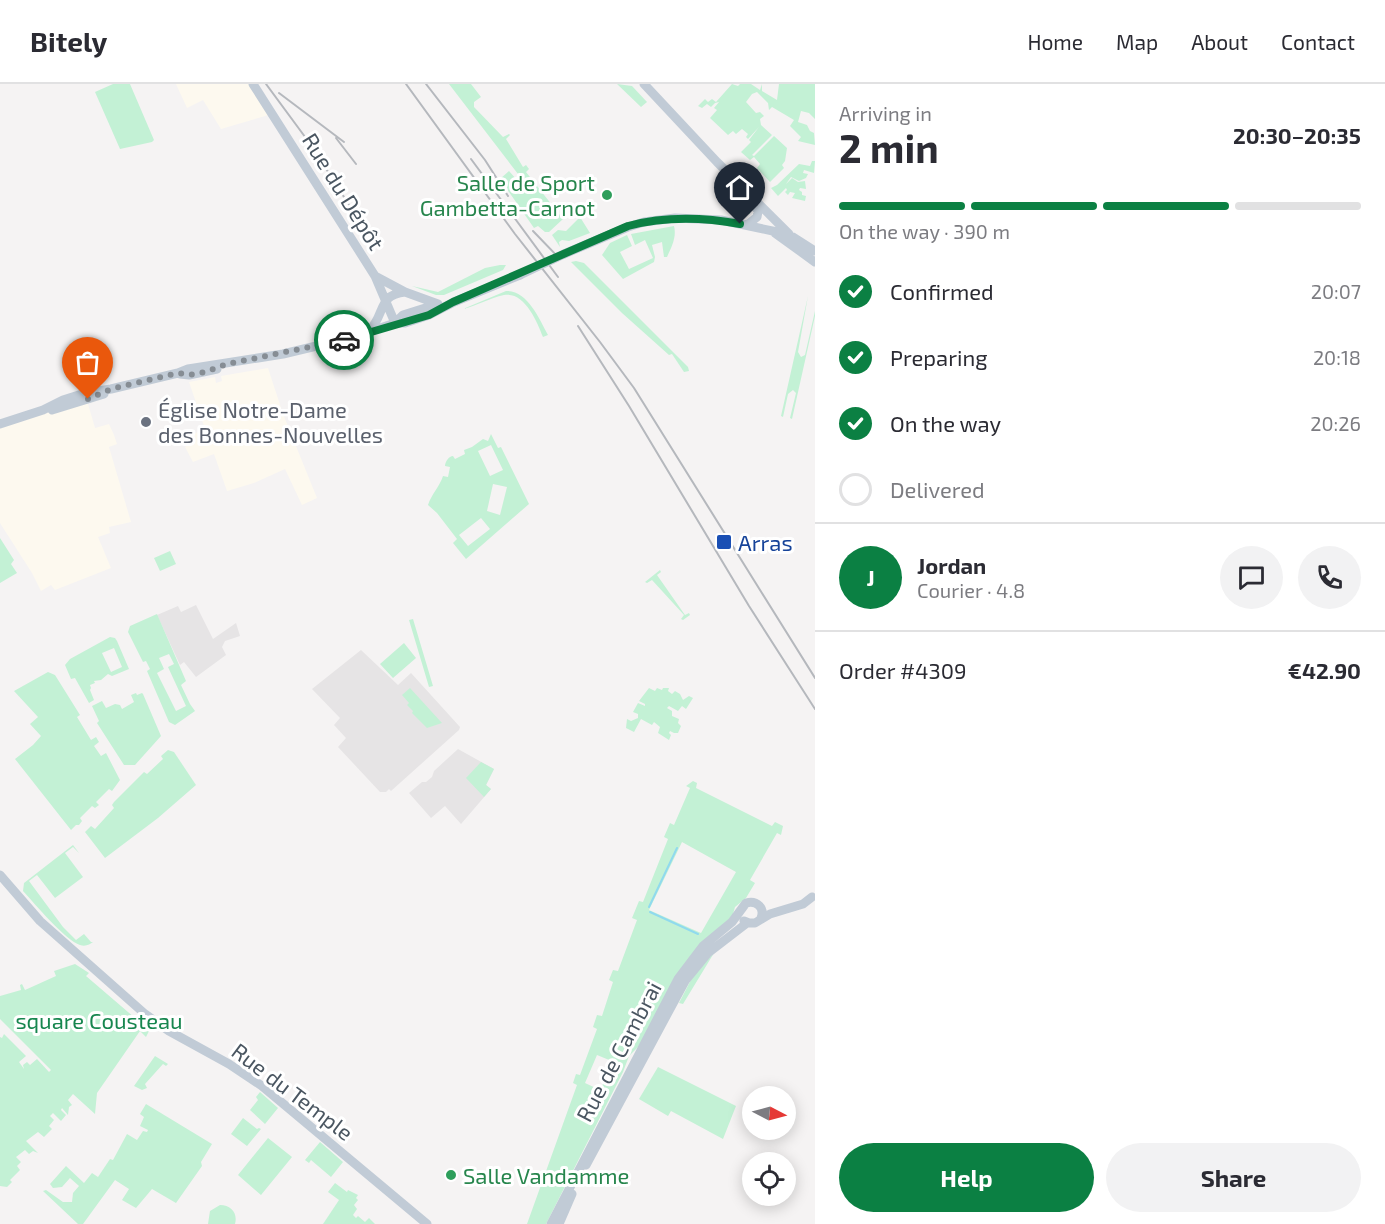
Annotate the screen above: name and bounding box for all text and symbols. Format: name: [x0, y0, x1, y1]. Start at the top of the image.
text: Bitely: [30, 24, 107, 58]
text: Home: [1027, 29, 1083, 54]
text: Map: [1116, 29, 1158, 54]
text: About: [1191, 29, 1248, 54]
text: Contact: [1281, 29, 1355, 54]
text: Arriving in: [839, 101, 932, 125]
text: 20:30–20:35: [1233, 122, 1361, 148]
text: 2 min: [839, 124, 939, 171]
street label: Rue du Dépôt: [298, 128, 390, 254]
pin: [714, 162, 765, 224]
place label: Salle de Sport Gambetta-Carnot: [420, 169, 595, 220]
icon: home: [723, 171, 756, 204]
marker: Salle de Sport Gambetta-Carnot: [600, 188, 614, 202]
text: On the way · 390 m: [839, 219, 1010, 243]
icon: check: [839, 275, 872, 308]
text: Confirmed: [890, 278, 994, 304]
text: 20:07: [1311, 279, 1361, 303]
courier: [314, 310, 374, 370]
icon: car: [328, 324, 361, 357]
pin: [62, 337, 113, 399]
icon: check: [839, 341, 872, 374]
text: Preparing: [890, 344, 988, 370]
text: 20:18: [1313, 345, 1361, 369]
icon: bag: [71, 346, 104, 379]
place label: Église Notre-Dame des Bonnes-Nouvelles: [158, 396, 383, 447]
icon: check: [839, 407, 872, 440]
text: On the way: [890, 410, 1001, 436]
text: 20:26: [1310, 411, 1361, 435]
marker: Église Notre-Dame des Bonnes-Nouvelles: [139, 415, 153, 429]
text: Delivered: [890, 476, 985, 502]
place label: Arras: [738, 529, 793, 555]
marker: Arras: [715, 533, 733, 551]
button: chat: [1220, 546, 1283, 609]
button: phone: [1298, 546, 1361, 609]
text: Jordan: [917, 552, 986, 578]
text: J: [866, 564, 875, 590]
text: Courier · 4.8: [917, 578, 1025, 602]
text: Order #4309: [839, 657, 967, 683]
text: €42.90: [1288, 657, 1361, 683]
street label: Rue de Cambrai: [570, 976, 666, 1126]
park label: square Cousteau: [15, 1007, 183, 1033]
street label: Rue du Temple: [227, 1037, 359, 1145]
north arrow: [742, 1086, 796, 1140]
map controls: [742, 1086, 796, 1206]
button: Help: [839, 1143, 1094, 1212]
button: Share: [1106, 1143, 1361, 1212]
button: locate: [742, 1152, 796, 1206]
place label: Salle Vandamme: [463, 1162, 629, 1188]
marker: Salle Vandamme: [444, 1168, 458, 1182]

